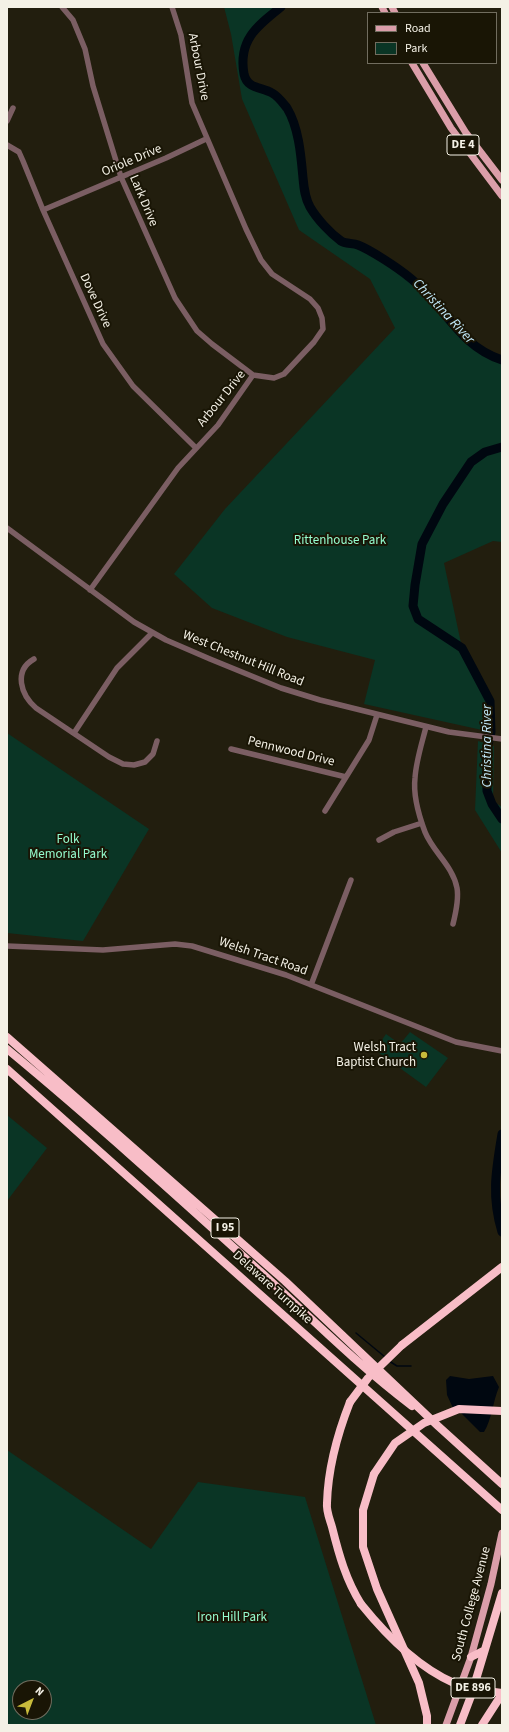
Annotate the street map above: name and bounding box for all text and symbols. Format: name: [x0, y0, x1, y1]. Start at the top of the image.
legend: [367, 12, 497, 64]
text: Road: [405, 20, 431, 37]
street label: Arbour Drive: [184, 32, 212, 102]
text: Park: [405, 40, 427, 57]
road number: DE 4: [447, 135, 479, 155]
street label: Oriole Drive: [100, 141, 164, 181]
street label: Lark Drive: [125, 173, 161, 229]
street label: Dove Drive: [76, 271, 114, 331]
water label: Christina River: [409, 276, 477, 348]
street label: Arbour Drive: [194, 368, 250, 430]
park label: Rittenhouse Park: [294, 533, 386, 549]
street label: West Chestnut Hill Road: [180, 628, 306, 690]
water label: Christina River: [480, 704, 496, 788]
street label: Pennwood Drive: [246, 734, 336, 770]
park label: Folk Memorial Park: [29, 832, 107, 863]
street label: Welsh Tract Road: [217, 935, 309, 979]
place label: Welsh Tract Baptist Church: [336, 1040, 416, 1071]
marker: Welsh Tract Baptist Church: [419, 1050, 429, 1060]
road number: I 95: [211, 1218, 239, 1238]
street label: Delaware Turnpike: [229, 1248, 315, 1328]
street label: South College Avenue: [449, 1545, 495, 1663]
park label: Iron Hill Park: [197, 1610, 267, 1626]
road number: DE 896: [451, 1678, 495, 1698]
north arrow: [12, 1680, 52, 1720]
text: N: [32, 1683, 47, 1699]

